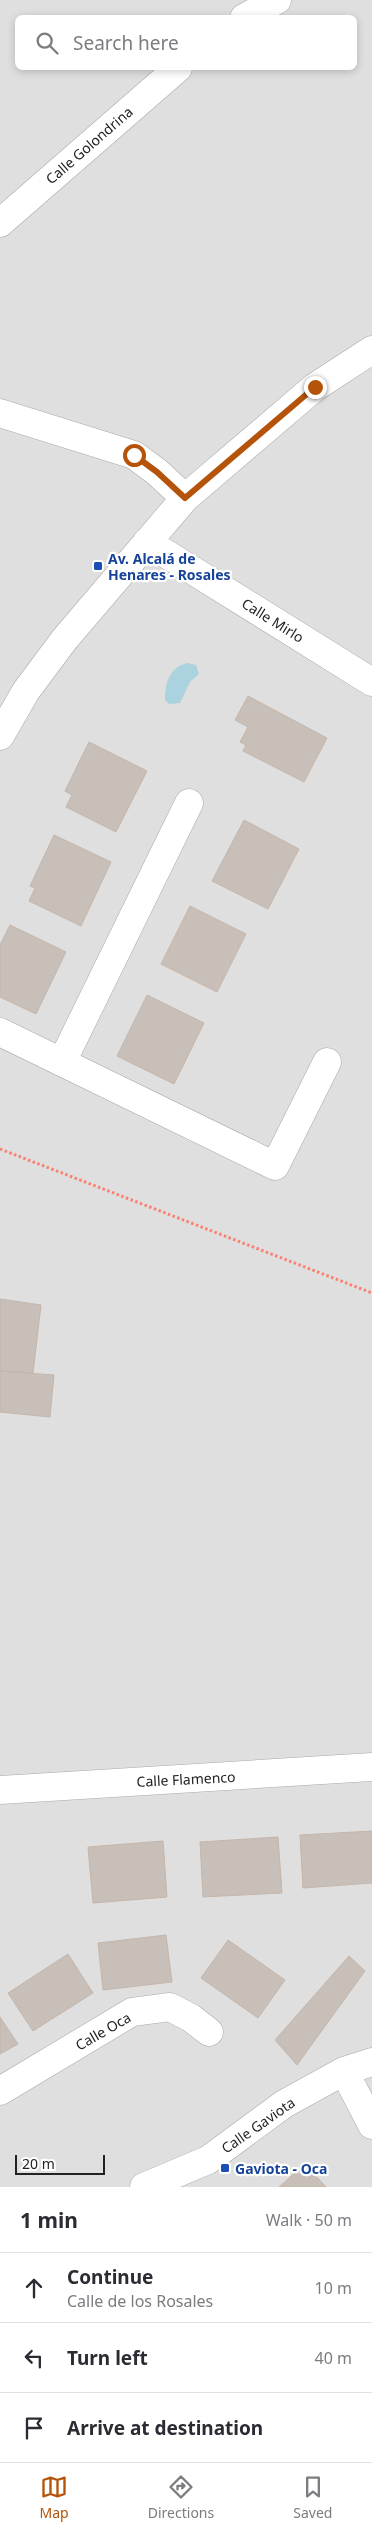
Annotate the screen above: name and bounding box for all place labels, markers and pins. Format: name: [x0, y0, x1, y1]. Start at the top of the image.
place label: Av. Alcalá de Henares - Rosales: [108, 549, 231, 584]
marker: Av. Alcalá de Henares - Rosales: [92, 560, 104, 572]
place label: Gaviota - Oca: [235, 2159, 327, 2178]
marker: Gaviota - Oca: [219, 2162, 231, 2174]

